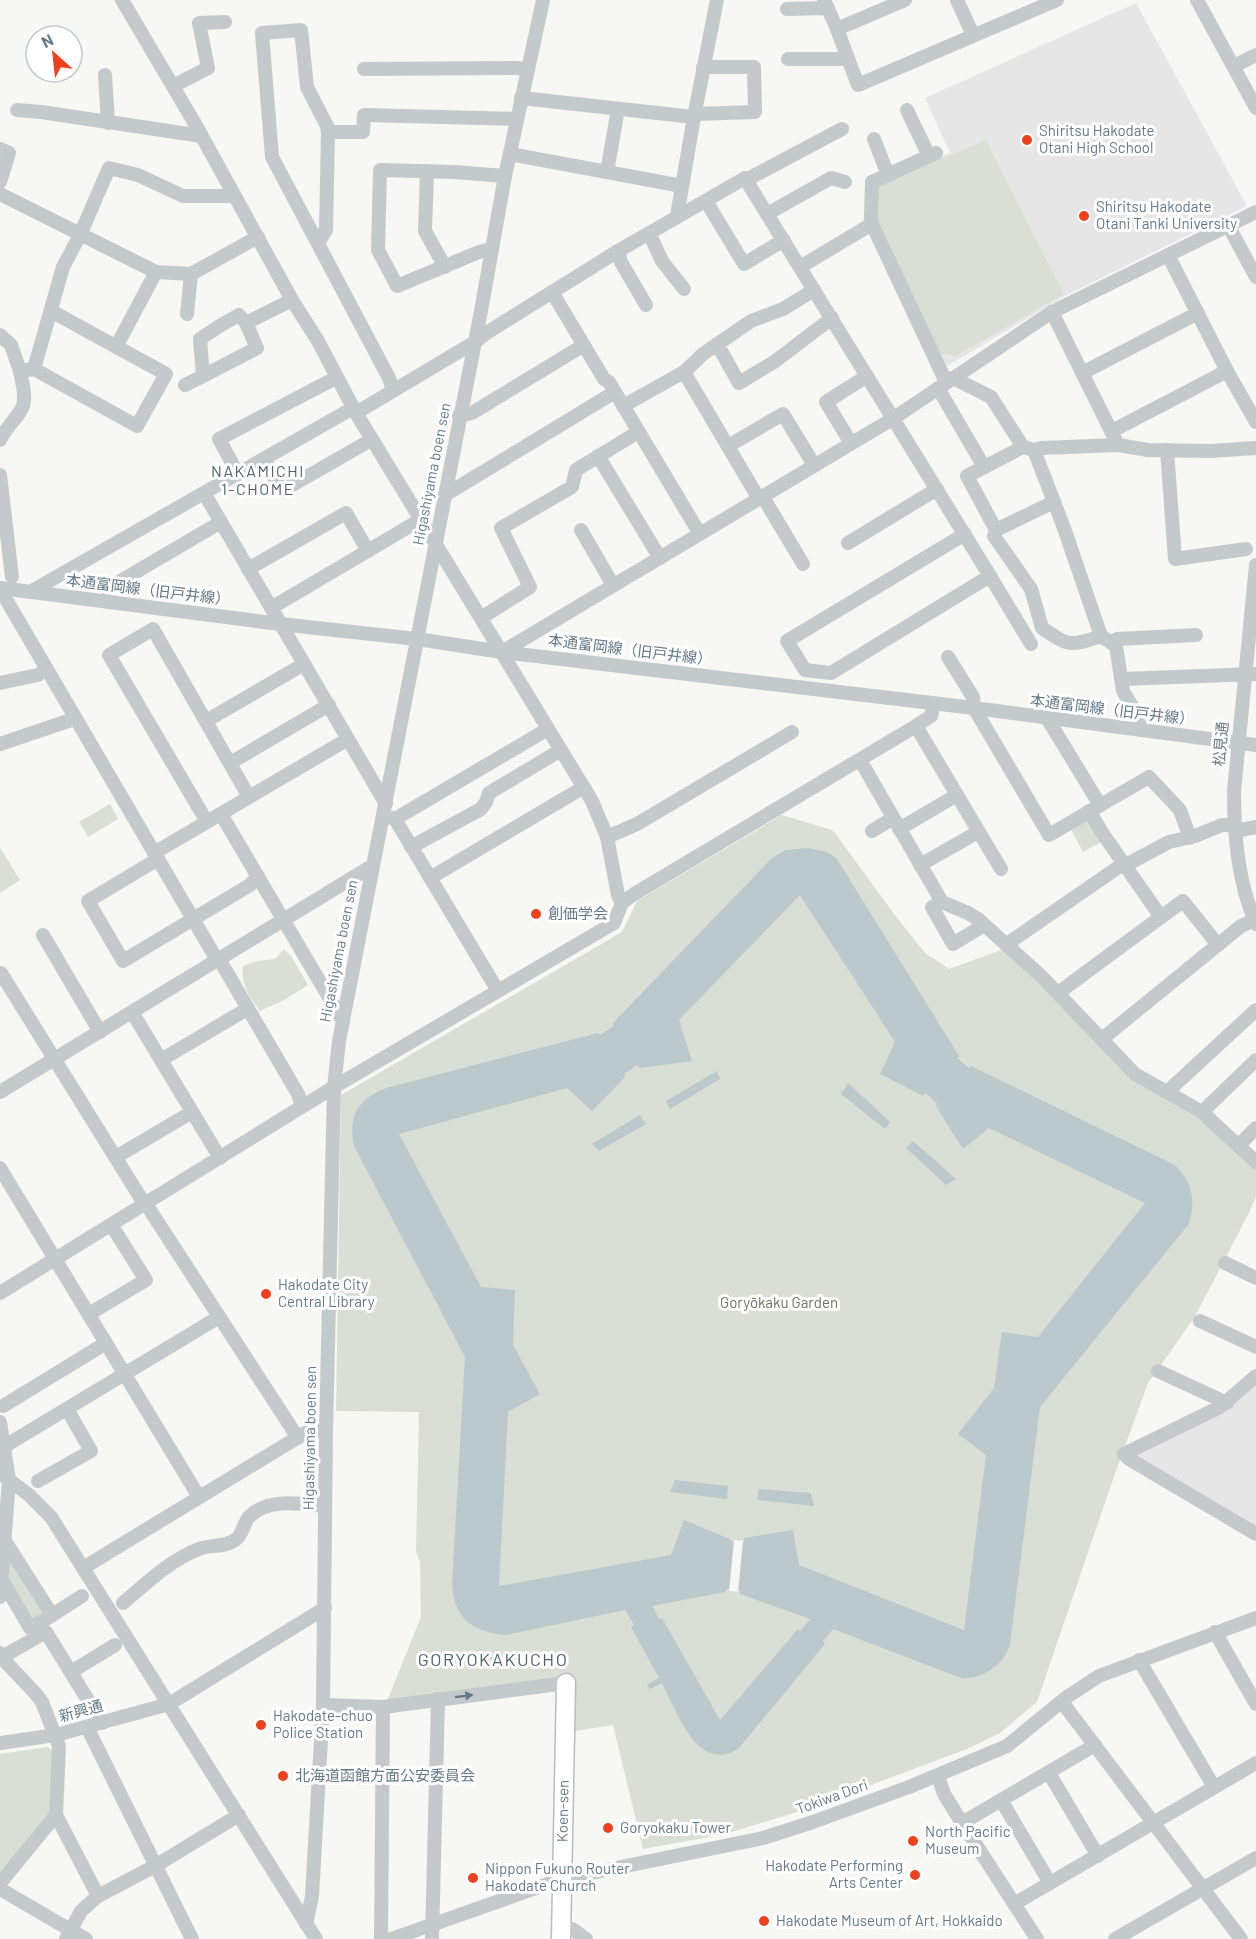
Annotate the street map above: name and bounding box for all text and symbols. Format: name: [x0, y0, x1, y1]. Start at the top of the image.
north arrow: [24, 24, 84, 84]
text: N: [38, 29, 56, 51]
place label: Shiritsu Hakodate Otani High School: [1039, 121, 1155, 156]
marker: Shiritsu Hakodate Otani High School: [1020, 133, 1034, 147]
place label: Shiritsu Hakodate Otani Tanki University: [1096, 197, 1237, 232]
marker: Shiritsu Hakodate Otani Tanki University: [1077, 209, 1091, 223]
street label: Higashiyama boen sen: [408, 401, 454, 546]
district label: NAKAMICHI 1-CHOME: [211, 461, 305, 498]
street label: 本通富岡線（旧戸井線）: [65, 570, 231, 608]
street label: 本通富岡線（旧戸井線）: [547, 630, 713, 668]
street label: 本通富岡線（旧戸井線）: [1029, 690, 1195, 728]
street label: 松見通: [1209, 721, 1231, 767]
street label: Higashiyama boen sen: [315, 878, 361, 1023]
place label: 創価学会: [548, 904, 608, 922]
marker: 創価学会: [529, 907, 543, 921]
place label: Hakodate City Central Library: [278, 1275, 375, 1310]
marker: Hakodate City Central Library: [259, 1287, 273, 1301]
park label: Goryōkaku Garden: [720, 1293, 838, 1311]
street label: Higashiyama boen sen: [299, 1366, 319, 1510]
district label: GORYOKAKUCHO: [418, 1648, 568, 1670]
one-way arrow: [455, 1691, 474, 1701]
street label: 新興通: [57, 1696, 105, 1725]
place label: Hakodate-chuo Police Station: [273, 1706, 373, 1741]
marker: Hakodate-chuo Police Station: [254, 1718, 268, 1732]
place label: 北海道函館方面公安委員会: [295, 1766, 475, 1784]
marker: 北海道函館方面公安委員会: [276, 1769, 290, 1783]
street label: Tokiwa Dori: [793, 1775, 870, 1817]
street label: Koen-sen: [552, 1780, 572, 1842]
place label: Goryokaku Tower: [620, 1818, 732, 1836]
marker: Goryokaku Tower: [601, 1821, 615, 1835]
place label: North Pacific Museum: [925, 1822, 1011, 1857]
marker: North Pacific Museum: [906, 1834, 920, 1848]
place label: Hakodate Performing Arts Center: [765, 1856, 904, 1891]
place label: Nippon Fukuno Router Hakodate Church: [485, 1859, 630, 1894]
marker: Hakodate Performing Arts Center: [908, 1868, 922, 1882]
marker: Nippon Fukuno Router Hakodate Church: [466, 1871, 480, 1885]
place label: Hakodate Museum of Art, Hokkaido: [776, 1911, 1003, 1929]
marker: Hakodate Museum of Art, Hokkaido: [757, 1914, 771, 1928]

